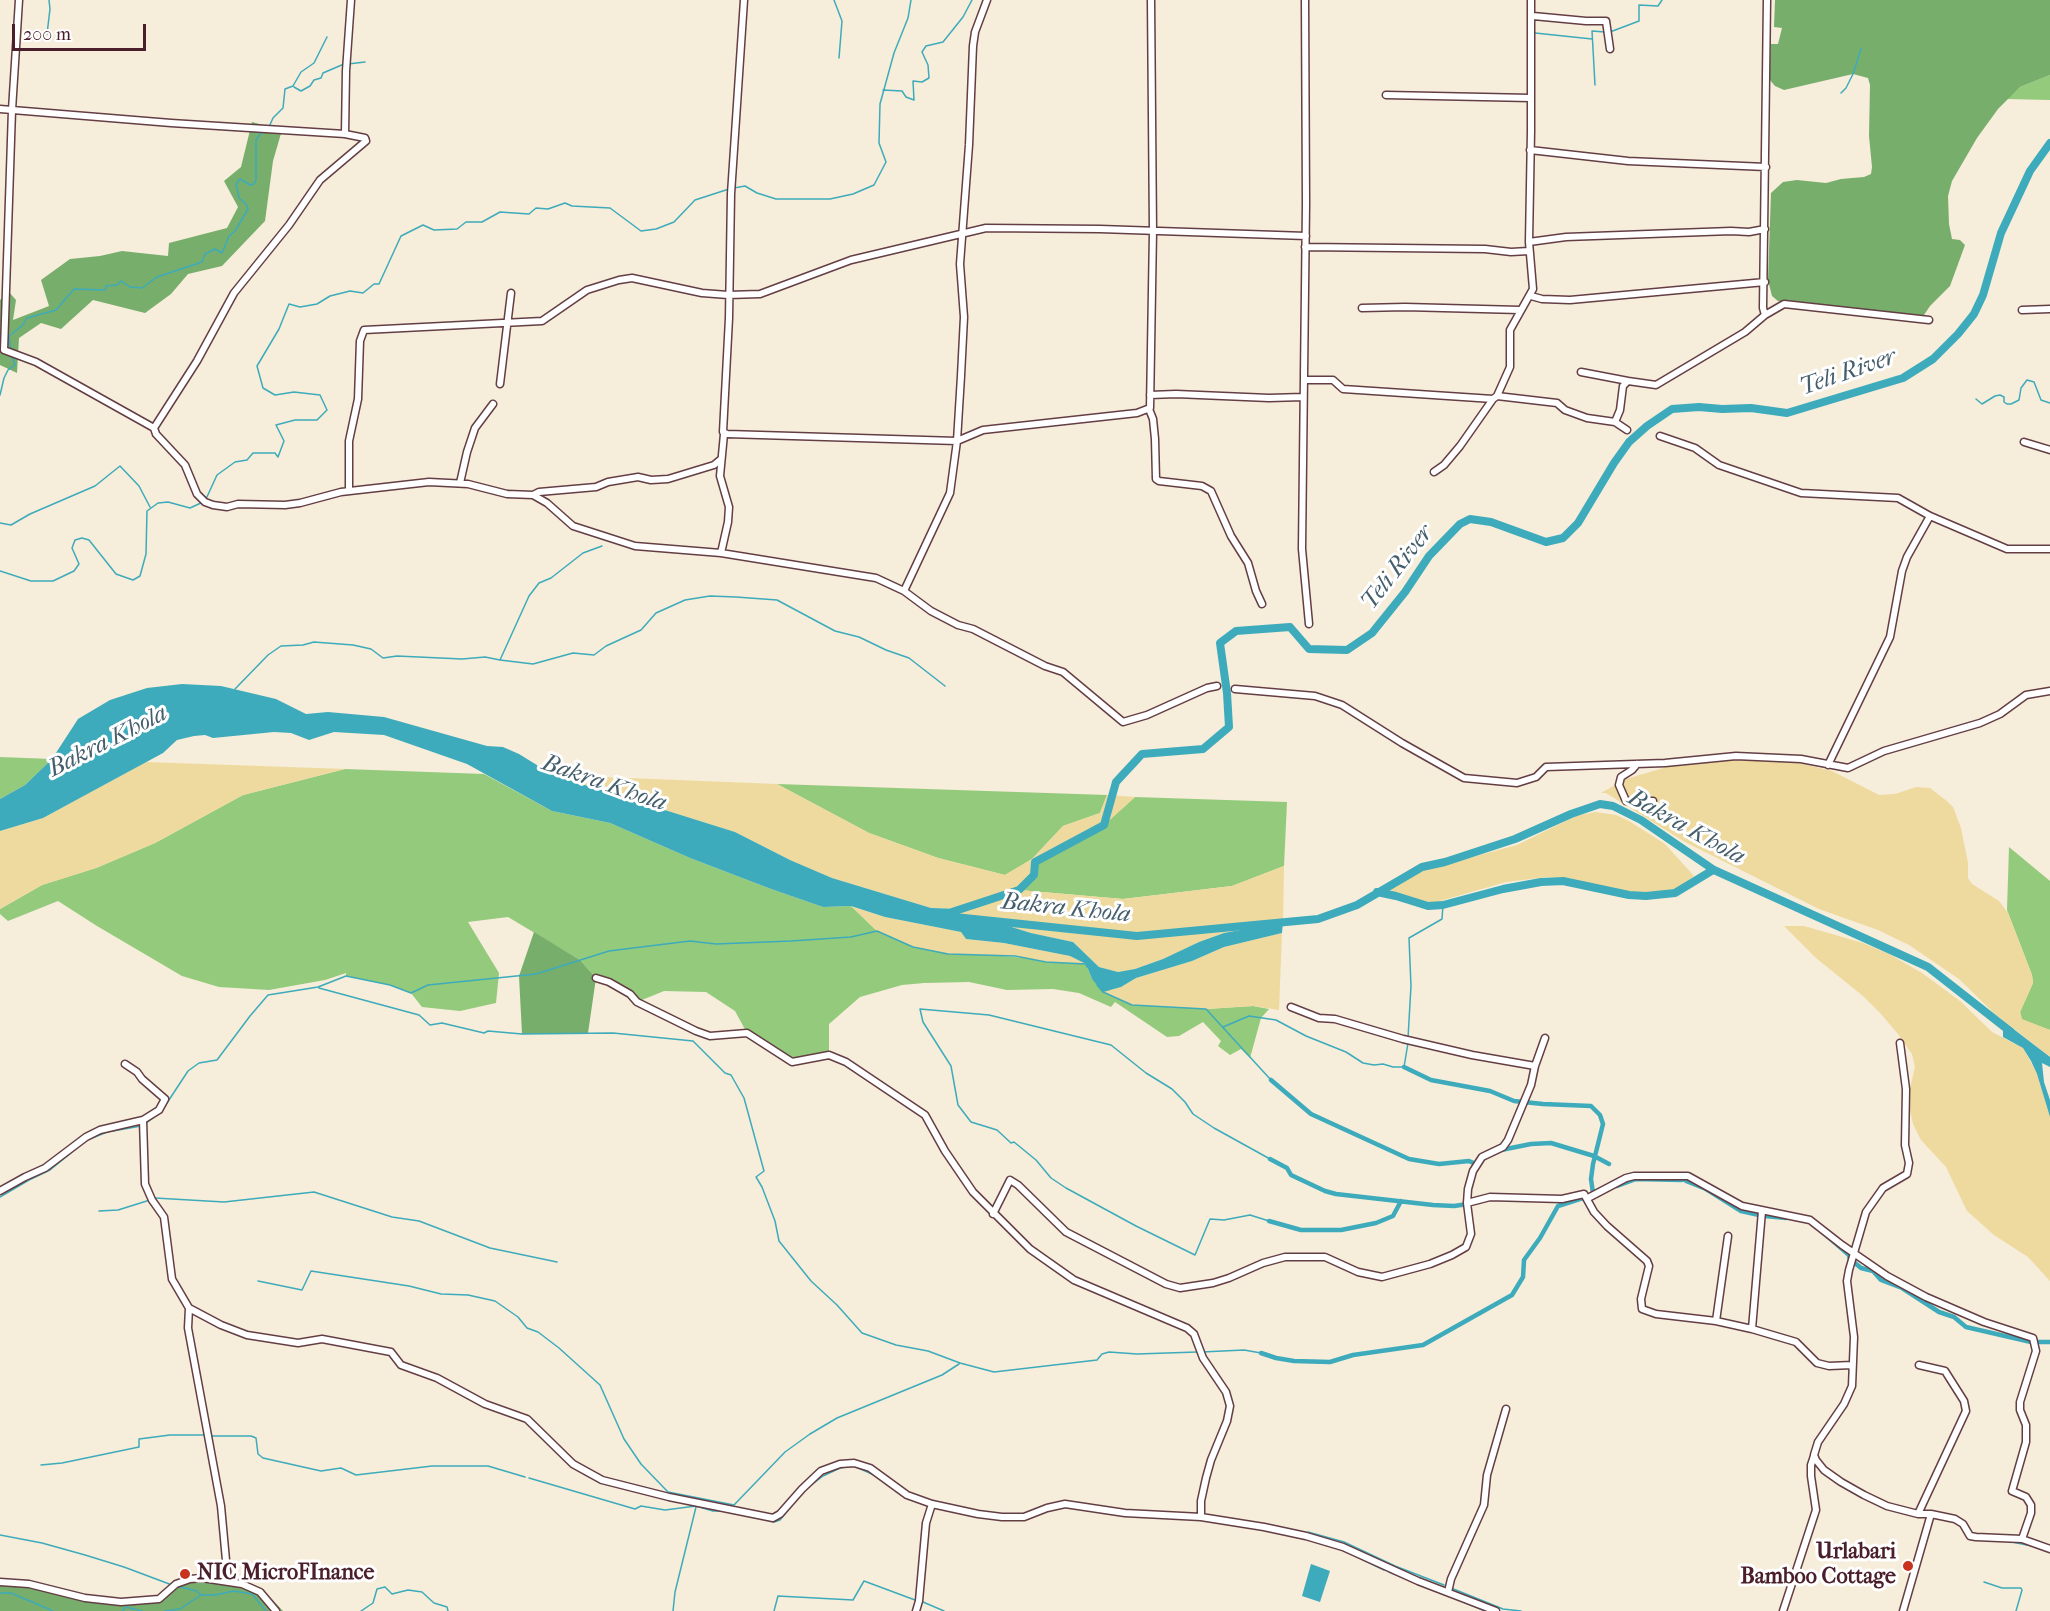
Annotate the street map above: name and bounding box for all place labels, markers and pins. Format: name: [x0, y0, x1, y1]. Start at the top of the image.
place label: Urlabari Bamboo Cottage: [1740, 1540, 1896, 1592]
marker: Urlabari Bamboo Cottage: [1901, 1559, 1915, 1573]
place label: NIC MicroFInance: [197, 1561, 374, 1587]
marker: NIC MicroFInance: [178, 1567, 192, 1581]

